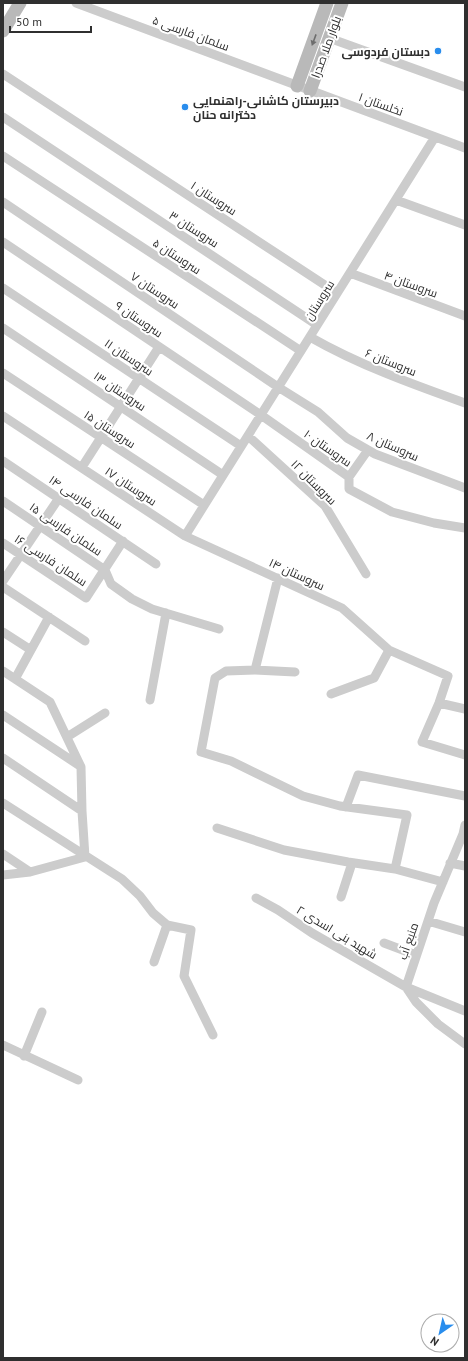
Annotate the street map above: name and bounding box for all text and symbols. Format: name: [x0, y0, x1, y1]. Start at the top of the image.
scale bar: [10, 8, 91, 34]
street label: سلمان فارسی ۵: [151, 12, 232, 54]
text: 50 m: [16, 14, 42, 29]
street label: بلوار ملا صدرا: [308, 14, 344, 80]
one-way arrow: [310, 34, 316, 46]
place label: دبستان فردوسی: [342, 44, 430, 60]
marker: دبستان فردوسی: [433, 46, 443, 56]
street label: نخلستان ۱: [357, 89, 405, 119]
place label: دبیرستان کاشانی-راهنمایی دخترانه حنان: [193, 93, 339, 123]
marker: دبیرستان کاشانی-راهنمایی دخترانه حنان: [180, 102, 190, 112]
street label: سروستان ۱: [188, 178, 240, 218]
street label: سروستان ۳: [166, 207, 222, 251]
street label: سروستان ۵: [150, 235, 204, 277]
street label: سروستان ۴: [382, 267, 440, 301]
street label: سروستان ۷: [128, 268, 182, 312]
street label: سروستان: [301, 277, 337, 323]
street label: سروستان ۹: [112, 298, 166, 340]
street label: سروستان ۱۱: [102, 335, 156, 379]
street label: سروستان ۶: [363, 345, 419, 379]
street label: سروستان ۱۳: [91, 368, 149, 414]
street label: سروستان ۱۵: [81, 407, 139, 451]
street label: سروستان ۱۰: [301, 426, 355, 470]
street label: سروستان ۸: [365, 428, 421, 464]
street label: سروستان ۱۲: [288, 456, 340, 508]
street label: سروستان ۱۷: [102, 463, 160, 509]
street label: سلمان فارسی ۱۴: [46, 472, 126, 532]
street label: سلمان فارسی ۱۵: [27, 499, 105, 559]
street label: سلمان فارسی ۱۶: [12, 531, 90, 589]
street label: سروستان ۱۴: [267, 555, 327, 593]
street label: شهید بنی اسدی ۲: [294, 902, 380, 962]
street label: منبع آب: [395, 920, 422, 962]
north arrow: [420, 1313, 460, 1353]
text: N: [427, 1333, 441, 1349]

